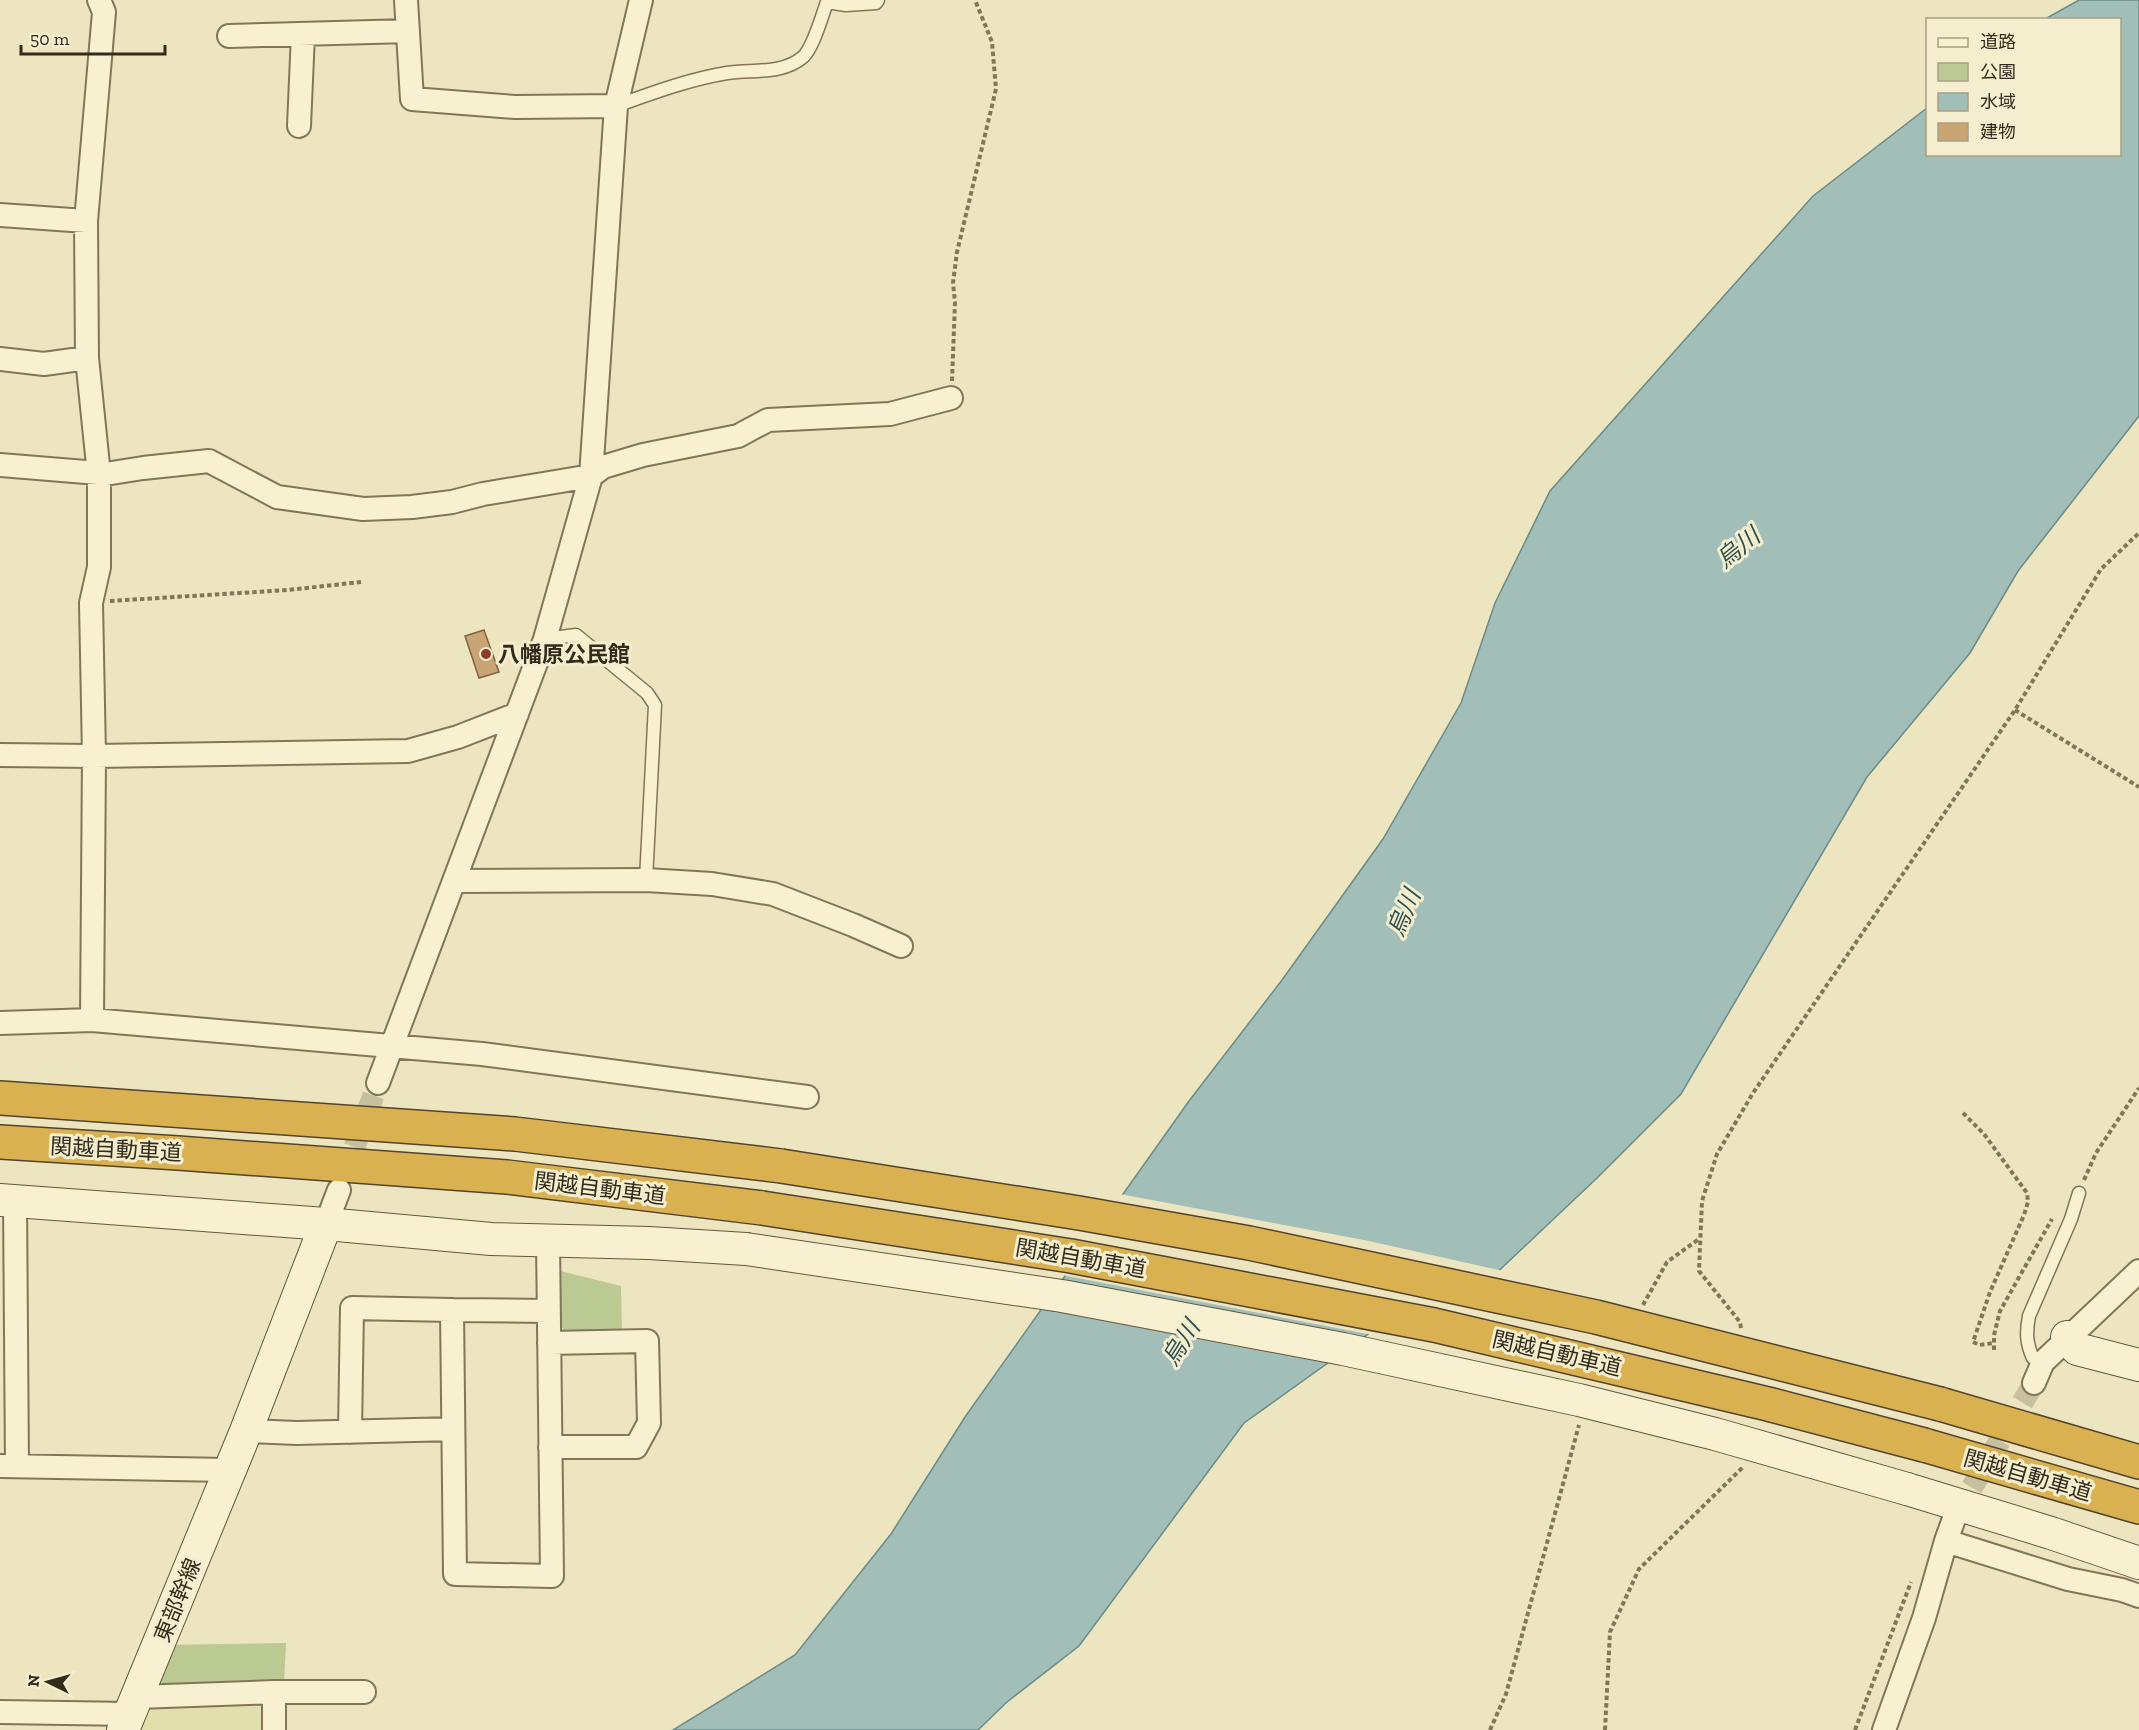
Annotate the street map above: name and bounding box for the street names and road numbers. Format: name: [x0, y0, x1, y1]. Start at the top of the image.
street label: 関越自動車道: [49, 1133, 183, 1166]
street label: 関越自動車道: [533, 1167, 667, 1210]
street label: 関越自動車道: [1014, 1234, 1148, 1283]
street label: 関越自動車道: [1490, 1325, 1624, 1381]
street label: 関越自動車道: [1961, 1444, 2095, 1507]
street label: 東部幹線: [148, 1554, 206, 1646]

